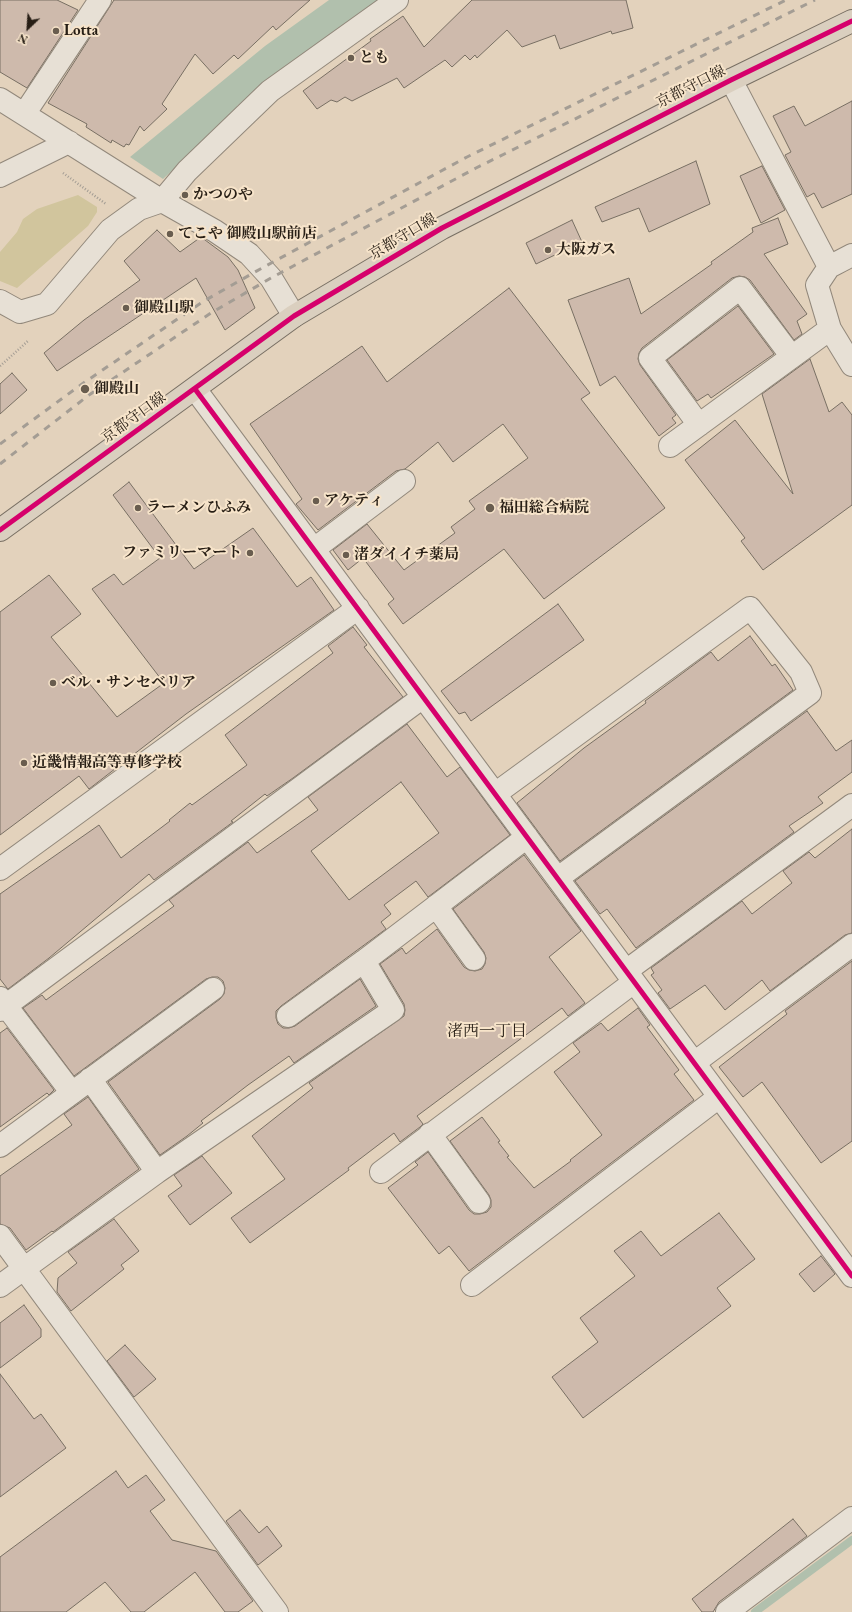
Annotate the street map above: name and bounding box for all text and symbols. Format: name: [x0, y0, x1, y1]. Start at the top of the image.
north arrow: [8, 8, 48, 48]
place label: Lotta: [64, 22, 98, 40]
marker: Lotta: [51, 26, 61, 36]
text: N: [16, 31, 30, 47]
place label: とも: [359, 49, 389, 67]
marker: とも: [346, 53, 356, 63]
street label: 京都守口線: [654, 62, 728, 112]
place label: かつのや: [193, 186, 253, 204]
marker: かつのや: [180, 190, 190, 200]
street label: 京都守口線: [366, 210, 440, 264]
place label: てこや 御殿山駅前店: [178, 225, 317, 243]
marker: てこや 御殿山駅前店: [165, 229, 175, 239]
place label: 大阪ガス: [556, 241, 616, 259]
marker: 大阪ガス: [543, 245, 553, 255]
place label: 御殿山駅: [134, 299, 194, 317]
marker: 御殿山駅: [121, 303, 131, 313]
place label: 御殿山: [94, 380, 139, 398]
marker: 御殿山: [79, 383, 91, 395]
street label: 京都守口線: [98, 389, 170, 447]
place label: アケティ: [324, 492, 384, 510]
marker: アケティ: [311, 496, 321, 506]
place label: ラーメンひふみ: [146, 499, 251, 517]
place label: 福田総合病院: [499, 499, 589, 517]
marker: 福田総合病院: [484, 502, 496, 514]
marker: ラーメンひふみ: [133, 503, 143, 513]
place label: ファミリーマート: [122, 544, 242, 562]
place label: 渚ダイイチ薬局: [354, 546, 459, 564]
marker: ファミリーマート: [245, 548, 255, 558]
marker: 渚ダイイチ薬局: [341, 550, 351, 560]
place label: ベル・サンセベリア: [61, 674, 196, 692]
marker: ベル・サンセベリア: [48, 678, 58, 688]
place label: 近畿情報高等専修学校: [32, 754, 182, 772]
marker: 近畿情報高等専修学校: [19, 758, 29, 768]
district label: 渚西一丁目: [447, 1022, 527, 1042]

